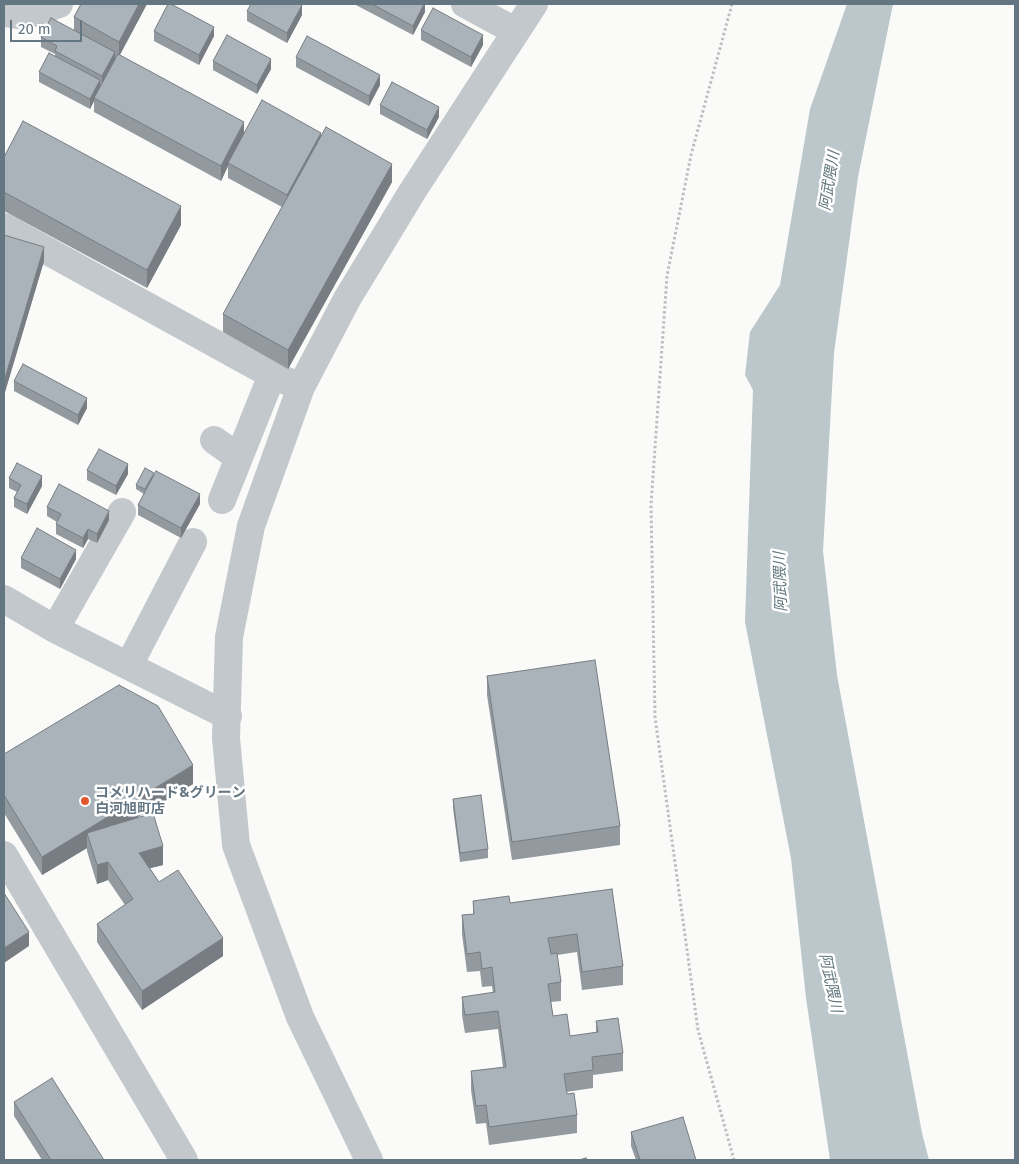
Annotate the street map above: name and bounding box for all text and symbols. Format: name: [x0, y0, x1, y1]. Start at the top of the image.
scale bar: [12, 10, 85, 42]
text: 20 m: [18, 20, 51, 38]
water label: 阿武隈川: [816, 150, 844, 212]
water label: 阿武隈川: [771, 552, 791, 612]
place label: コメリハード&グリーン 白河旭町店: [95, 785, 246, 818]
marker: コメリハード&グリーン 白河旭町店: [79, 795, 91, 807]
water label: 阿武隈川: [815, 952, 845, 1014]

